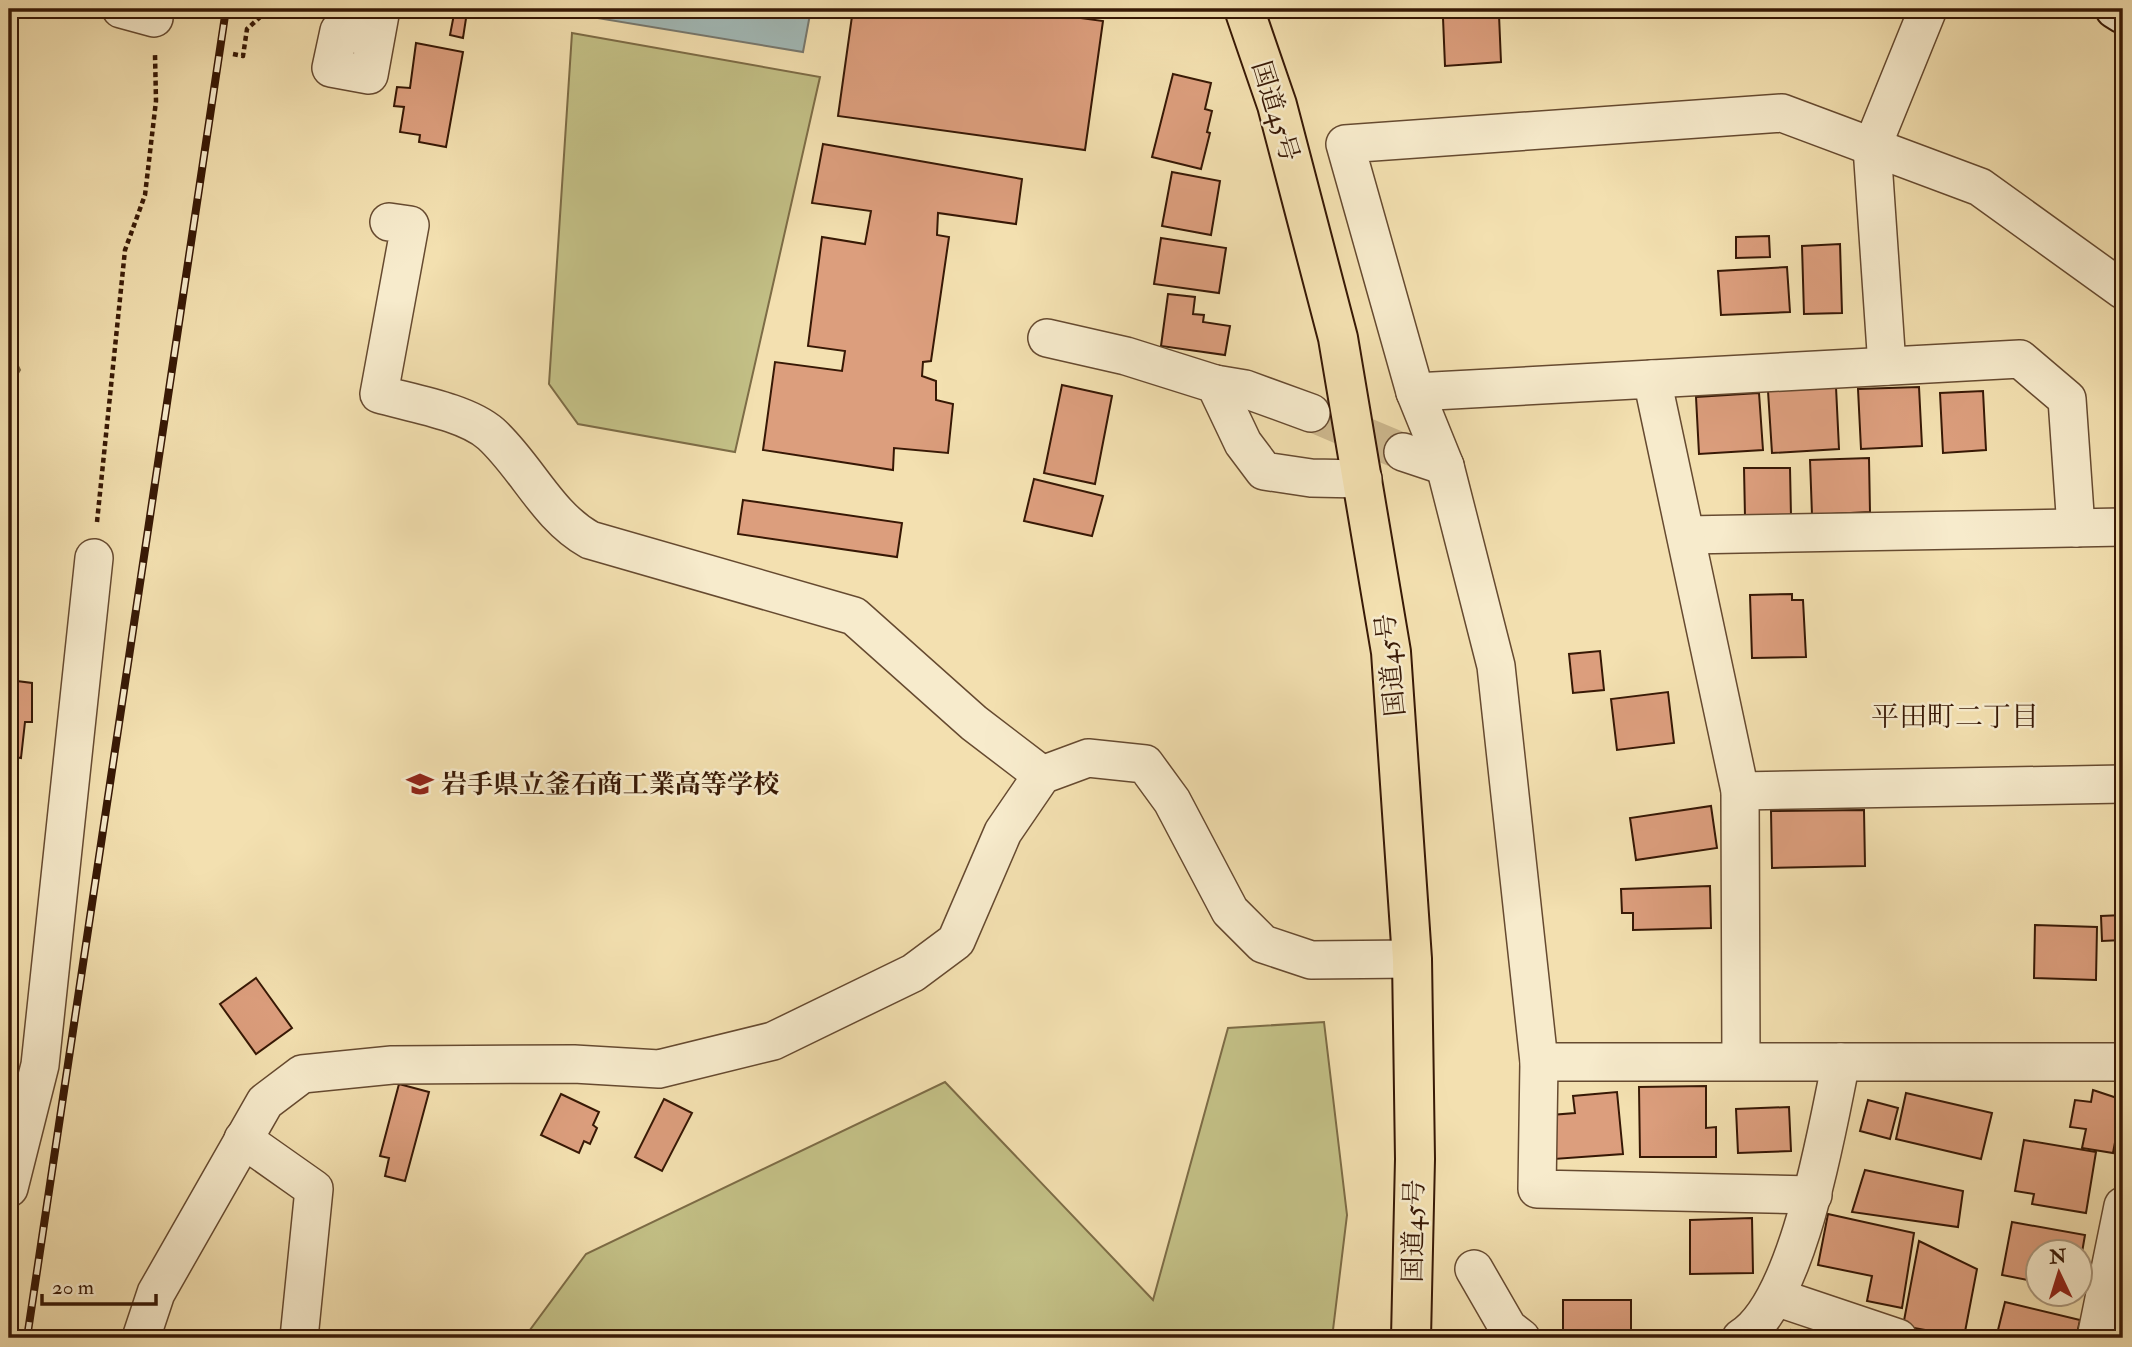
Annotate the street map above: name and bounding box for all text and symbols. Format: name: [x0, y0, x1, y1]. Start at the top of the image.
street label: 国道45号: [1245, 57, 1305, 165]
street label: 国道45号: [1370, 612, 1412, 718]
district label: 平田町二丁目: [1871, 700, 2039, 735]
school or university icon: 岩手県立釜石商工業高等学校: [405, 769, 435, 799]
place label: 岩手県立釜石商工業高等学校: [441, 769, 779, 801]
street label: 国道45号: [1397, 1179, 1431, 1283]
north arrow: [2024, 1238, 2094, 1308]
text: N: [2048, 1244, 2068, 1270]
scale bar: [42, 1263, 156, 1307]
text: 20 m: [52, 1274, 94, 1301]

